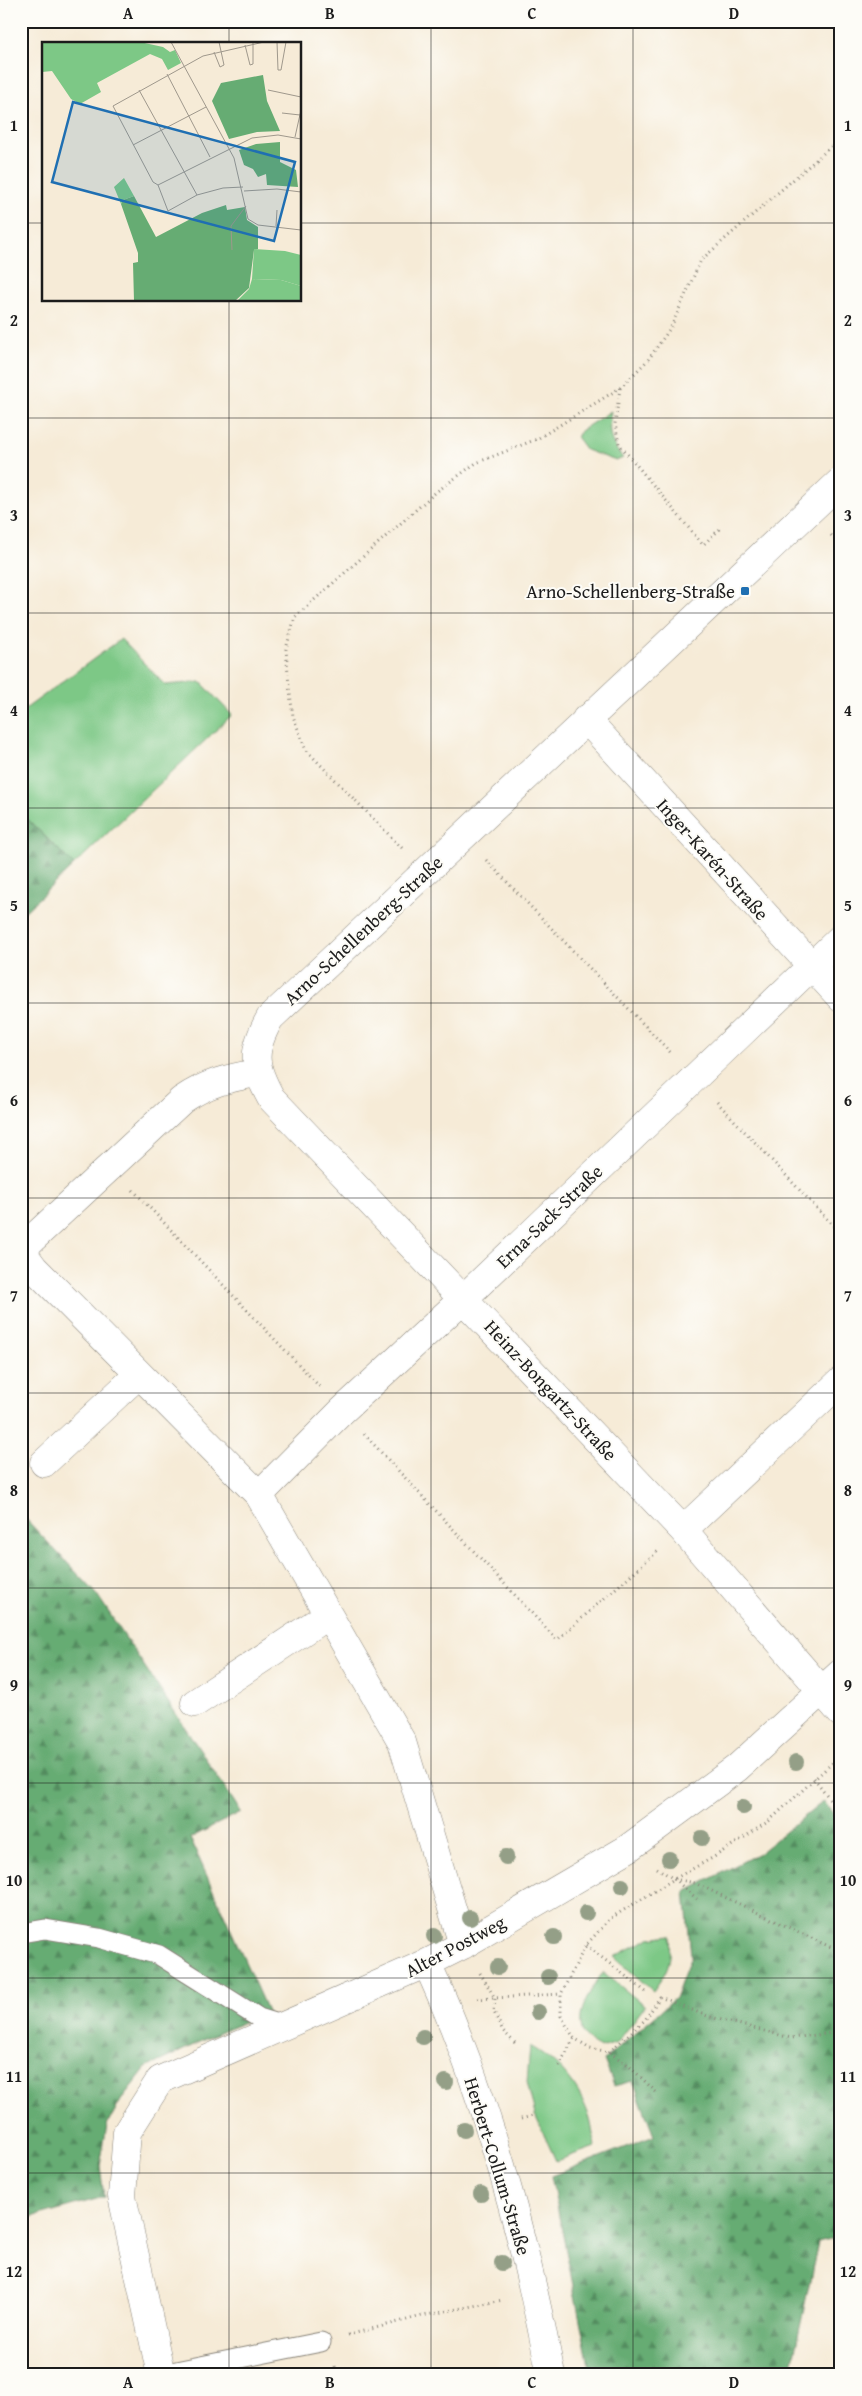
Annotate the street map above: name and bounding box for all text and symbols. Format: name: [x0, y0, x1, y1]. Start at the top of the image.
text: A: [123, 1, 134, 25]
text: B: [325, 1, 335, 25]
text: C: [527, 1, 537, 25]
text: D: [729, 1, 739, 25]
inset map: [42, 42, 301, 301]
text: 1: [10, 113, 18, 137]
text: 1: [844, 113, 852, 137]
text: 2: [10, 308, 18, 332]
text: 2: [844, 308, 852, 332]
text: 3: [10, 503, 18, 527]
text: 3: [844, 503, 852, 527]
place label: Arno-Schellenberg-Straße: [526, 577, 735, 605]
marker: Arno-Schellenberg-Straße: [739, 585, 751, 597]
text: 4: [10, 698, 18, 722]
text: 4: [844, 698, 852, 722]
street label: Inger-Karén-Straße: [650, 792, 776, 926]
street label: Arno-Schellenberg-Straße: [277, 849, 449, 1011]
text: 5: [10, 893, 18, 917]
text: 5: [844, 893, 852, 917]
text: 6: [10, 1088, 18, 1112]
text: 6: [844, 1088, 852, 1112]
street label: Erna-Sack-Straße: [489, 1158, 609, 1274]
text: 7: [10, 1283, 18, 1307]
text: 7: [844, 1283, 852, 1307]
street label: Heinz-Bongartz-Straße: [478, 1313, 624, 1467]
text: 8: [10, 1478, 18, 1502]
text: 8: [844, 1478, 852, 1502]
text: 9: [10, 1673, 18, 1697]
text: 9: [844, 1673, 852, 1697]
text: 10: [6, 1868, 22, 1892]
text: 10: [840, 1868, 856, 1892]
street label: Alter Postweg: [400, 1908, 511, 1984]
text: 11: [6, 2064, 22, 2088]
text: 11: [840, 2064, 856, 2088]
street label: Herbert-Collum-Straße: [458, 2074, 538, 2259]
text: 12: [6, 2259, 22, 2283]
text: 12: [840, 2259, 856, 2283]
text: A: [123, 2370, 134, 2394]
text: B: [325, 2370, 335, 2394]
text: C: [527, 2370, 537, 2394]
text: D: [729, 2370, 739, 2394]

